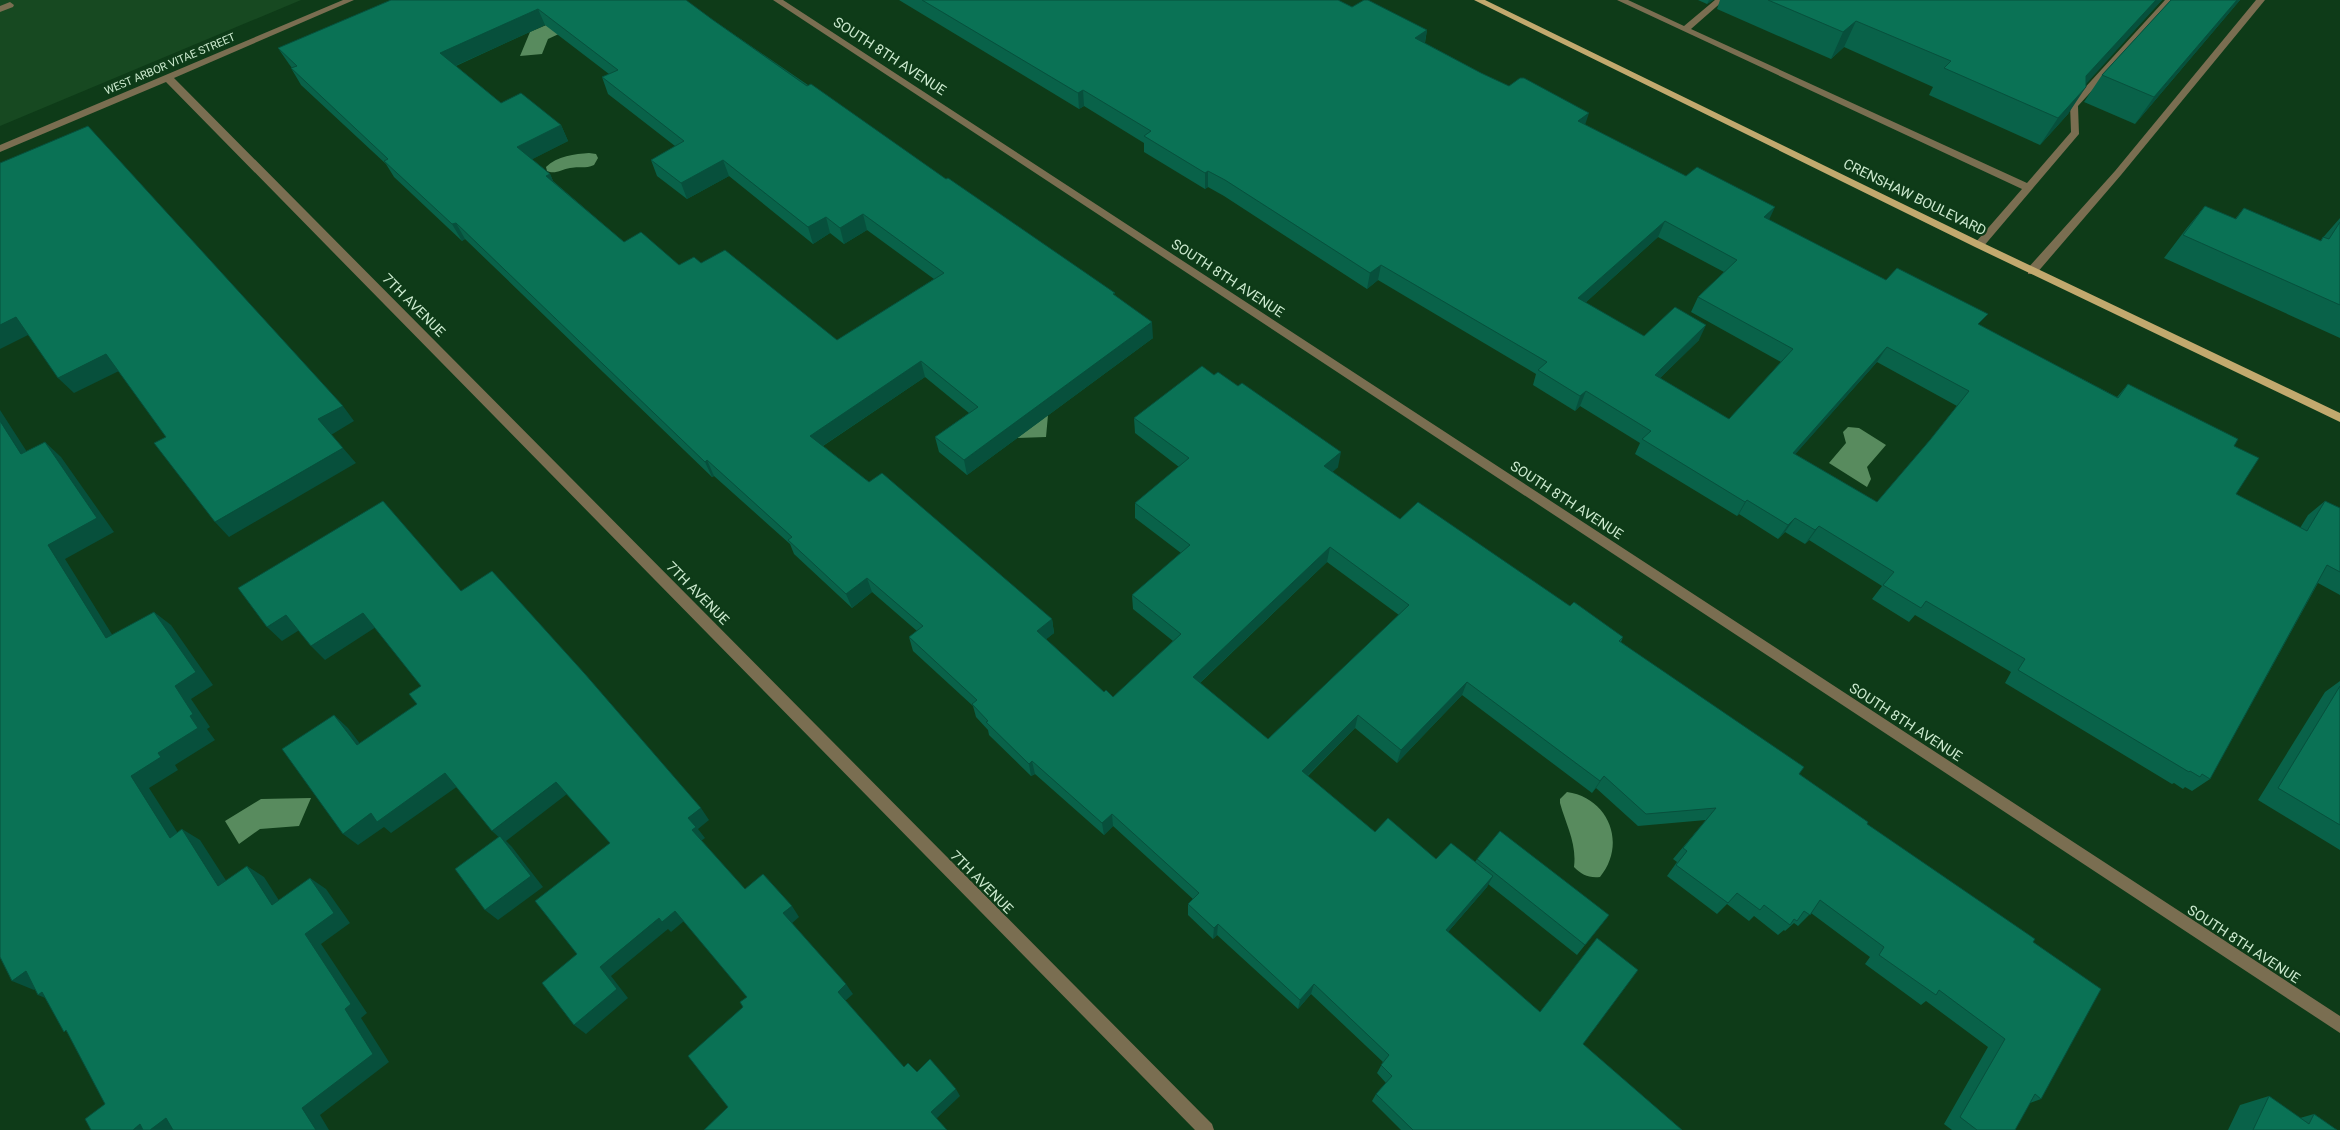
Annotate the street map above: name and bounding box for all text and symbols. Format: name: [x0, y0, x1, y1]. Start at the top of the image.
street label: SOUTH 8TH AVENUE: [831, 14, 949, 98]
street label: WEST ARBOR VITAE STREET: [103, 30, 238, 97]
street label: CRENSHAW BOULEVARD: [1841, 155, 1989, 239]
street label: SOUTH 8TH AVENUE: [1169, 236, 1287, 320]
street label: 7TH AVENUE: [379, 270, 449, 340]
street label: SOUTH 8TH AVENUE: [1508, 458, 1626, 542]
street label: 7TH AVENUE: [663, 558, 733, 628]
street label: SOUTH 8TH AVENUE: [1847, 680, 1965, 764]
street label: 7TH AVENUE: [947, 847, 1017, 917]
street label: SOUTH 8TH AVENUE: [2185, 902, 2303, 986]

